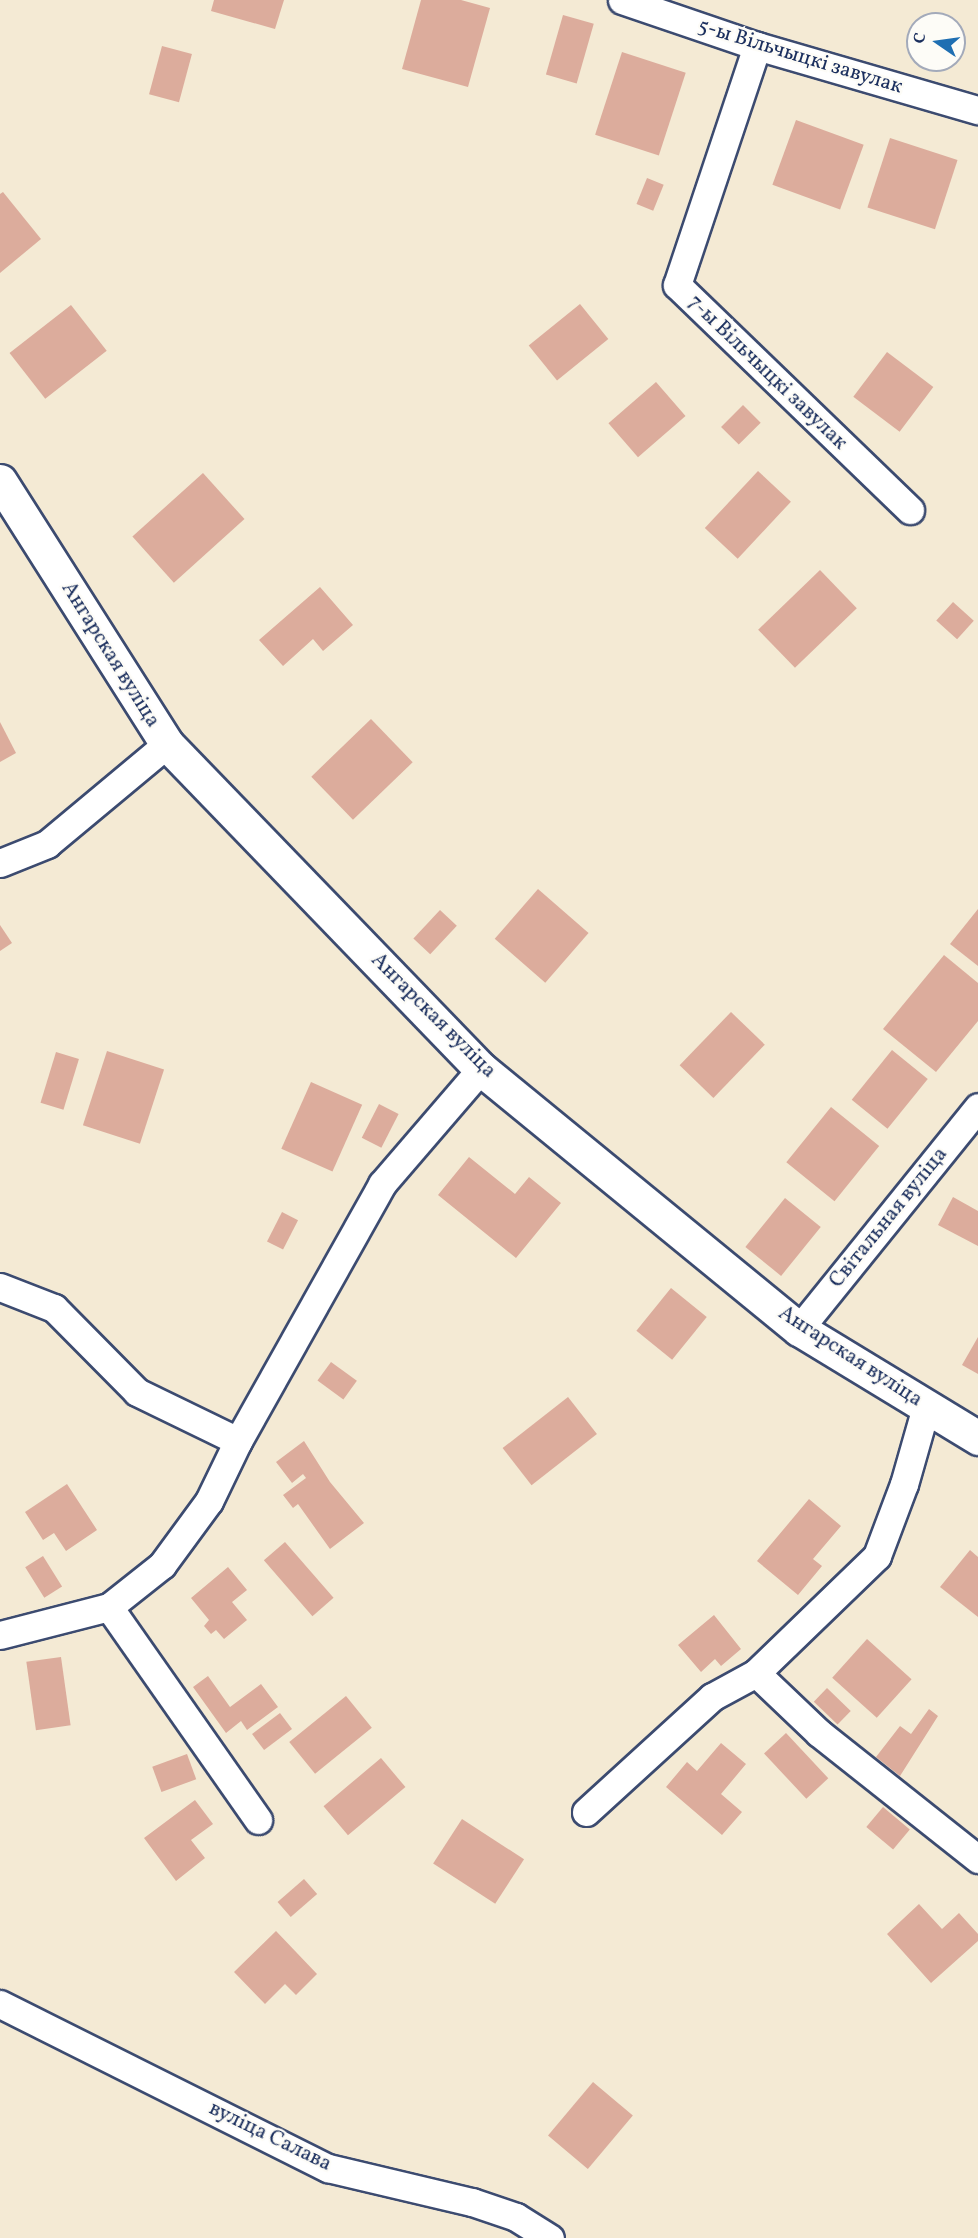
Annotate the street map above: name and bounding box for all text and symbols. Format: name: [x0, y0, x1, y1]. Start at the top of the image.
north arrow: [906, 12, 966, 72]
street label: 5-ы Вільчыцкі завулак: [695, 14, 905, 100]
text: С: [909, 31, 932, 46]
street label: 7-ы Вільчыцкі завулак: [682, 290, 852, 456]
street label: Ангарская вуліца: [55, 578, 165, 732]
street label: Ангарская вуліца: [365, 948, 501, 1084]
street label: Світальная вуліца: [825, 1143, 953, 1293]
street label: Ангарская вуліца: [773, 1301, 927, 1413]
street label: вуліца Салава: [205, 2096, 335, 2178]

